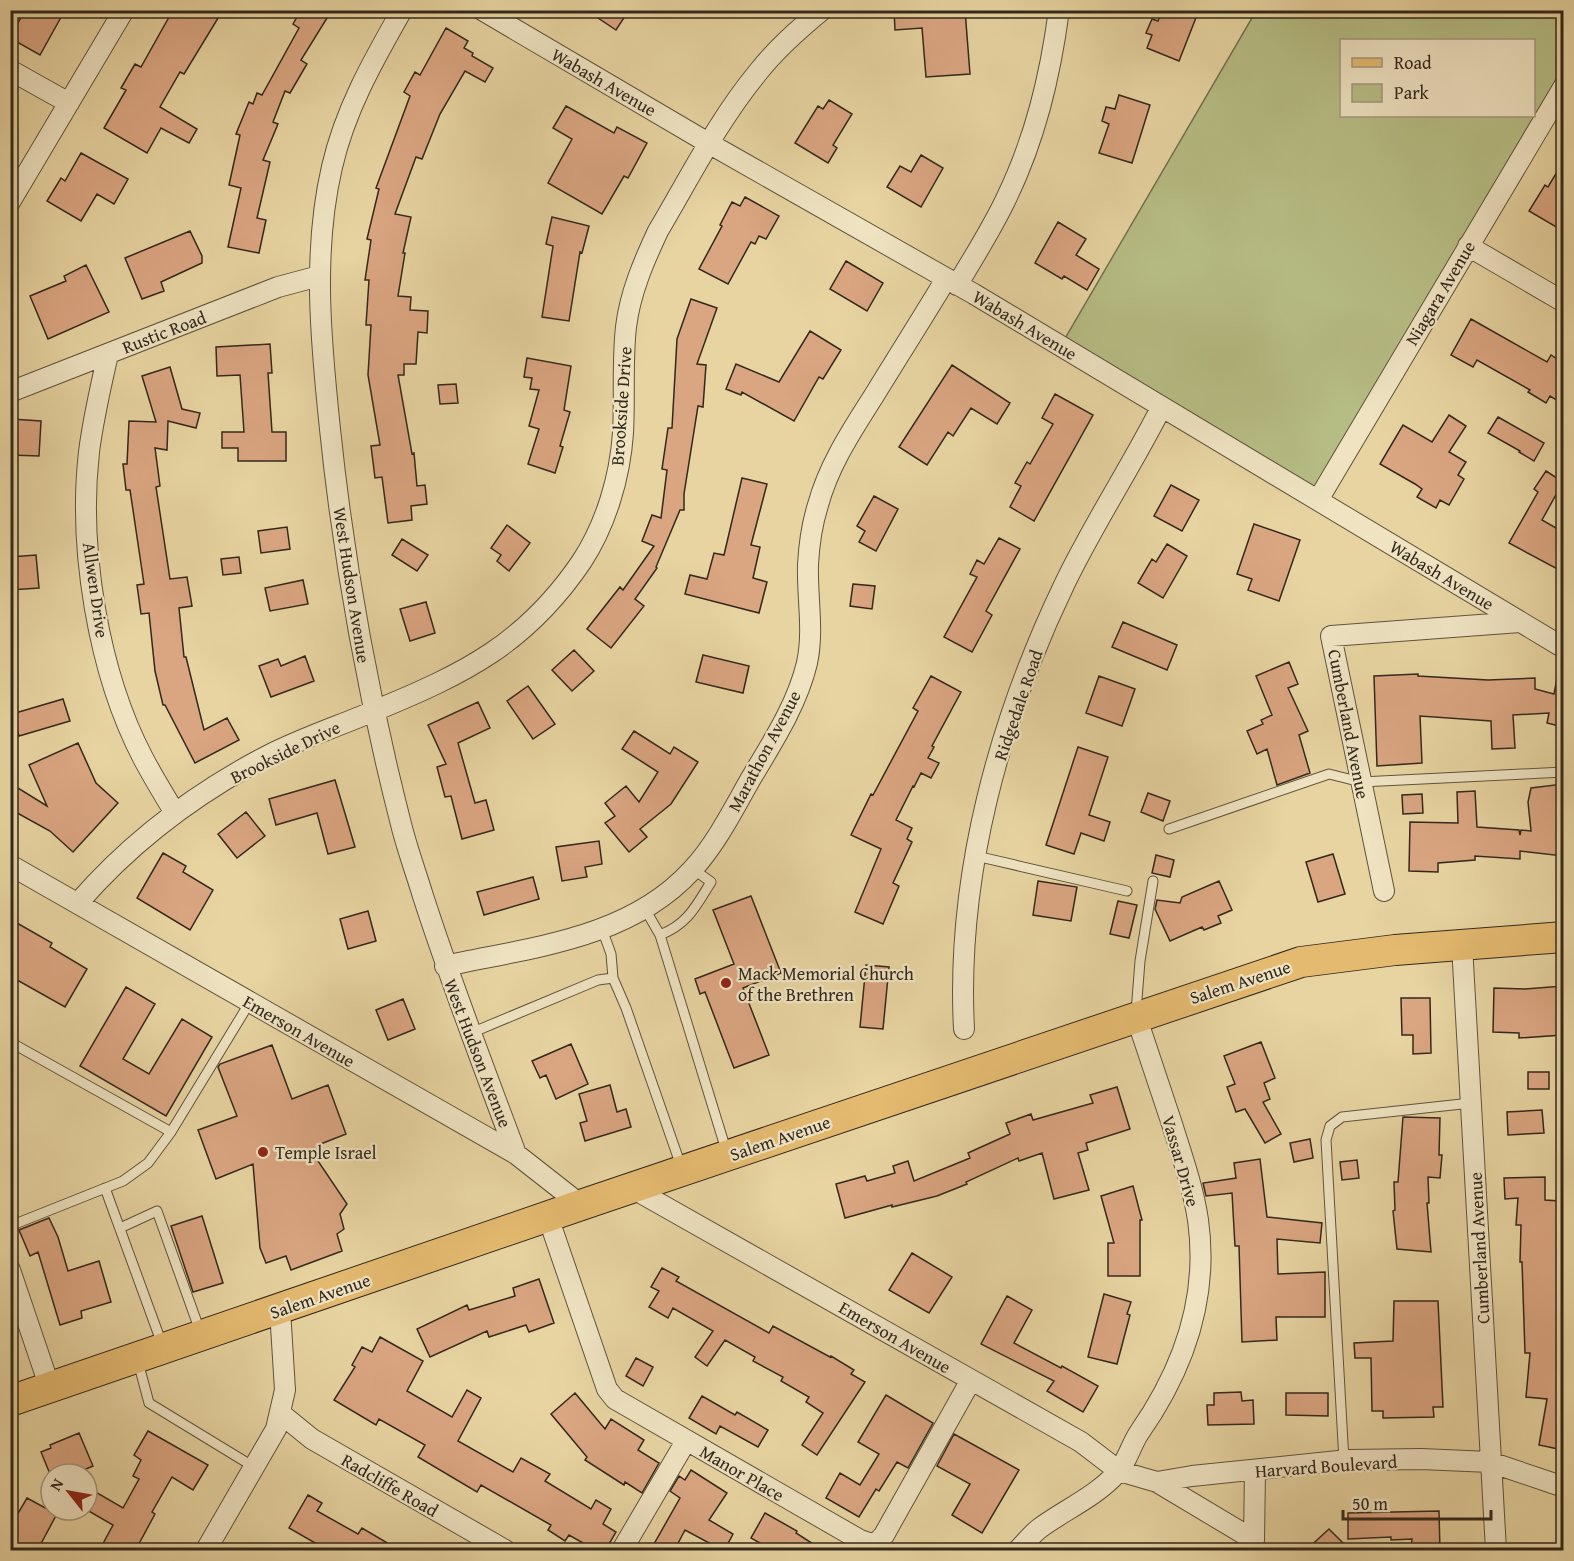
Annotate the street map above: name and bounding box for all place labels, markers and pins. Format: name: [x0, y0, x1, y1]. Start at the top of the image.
place label: Mack Memorial Church of the Brethren: [738, 960, 914, 1008]
marker: Mack Memorial Church of the Brethren: [719, 976, 733, 990]
place label: Temple Israel: [275, 1139, 377, 1166]
marker: Temple Israel: [256, 1145, 270, 1159]

